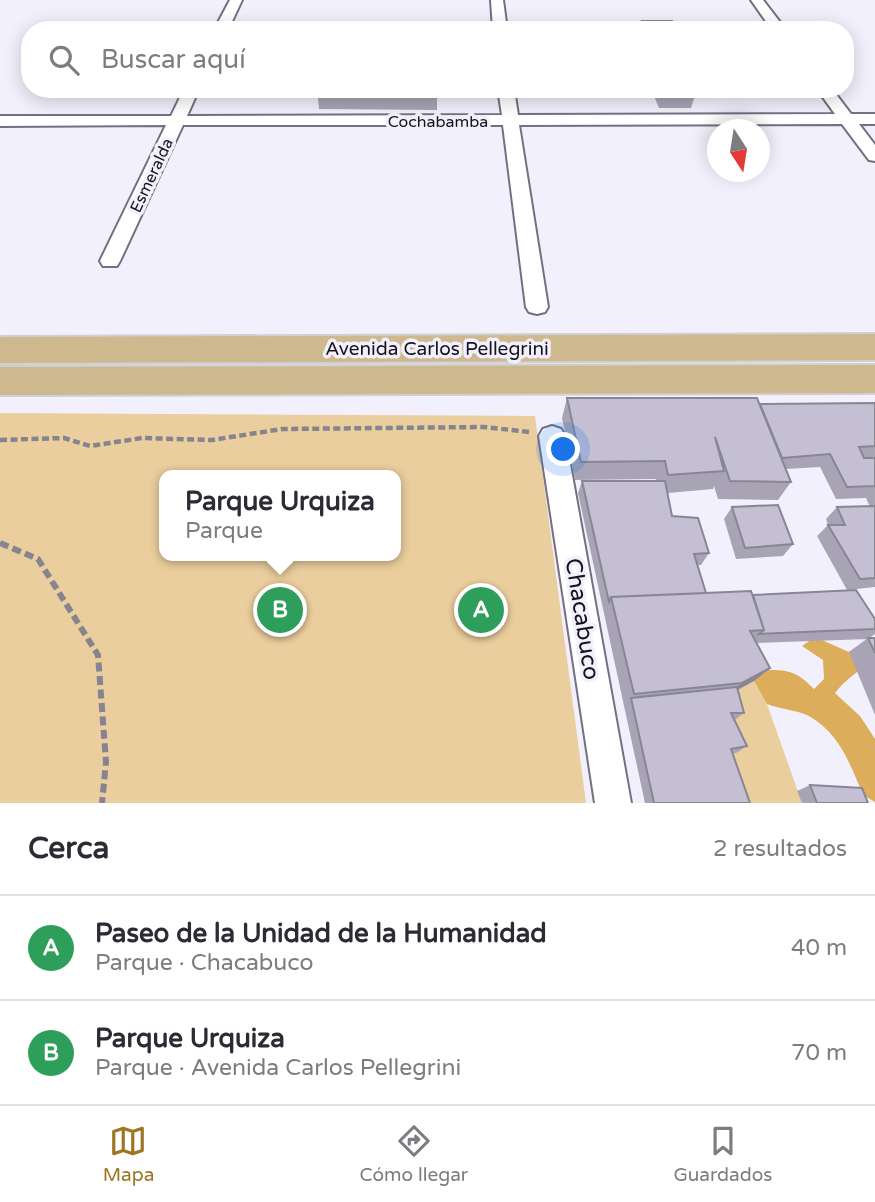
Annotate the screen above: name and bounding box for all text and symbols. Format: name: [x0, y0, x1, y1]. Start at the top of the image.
search box: [21, 21, 854, 98]
icon: search: [45, 41, 83, 79]
text: Buscar aquí: [101, 44, 246, 75]
street label: Cochabamba: [388, 112, 488, 132]
north arrow: [707, 119, 770, 182]
street label: Esmeralda: [126, 135, 178, 216]
street label: Avenida Carlos Pellegrini: [325, 338, 549, 360]
your location: [546, 432, 580, 466]
popup: [159, 470, 401, 561]
text: Parque Urquiza: [185, 486, 375, 517]
text: Parque: [185, 517, 263, 545]
street label: Chacabuco: [559, 556, 605, 682]
pin: B: [257, 584, 303, 636]
pin: A: [458, 584, 504, 636]
text: Cerca: [28, 830, 109, 867]
text: 2 resultados: [713, 835, 847, 863]
text: Paseo de la Unidad de la Humanidad: [95, 918, 547, 949]
text: A: [42, 934, 60, 962]
text: 40 m: [791, 934, 847, 962]
text: Parque · Chacabuco: [95, 949, 314, 977]
text: Parque Urquiza: [95, 1023, 285, 1054]
text: B: [43, 1039, 59, 1067]
text: 70 m: [791, 1039, 847, 1067]
text: Parque · Avenida Carlos Pellegrini: [95, 1054, 461, 1082]
tab: Mapa: [103, 1122, 154, 1186]
tab: Cómo llegar: [360, 1122, 468, 1186]
tab: Guardados: [673, 1122, 772, 1186]

